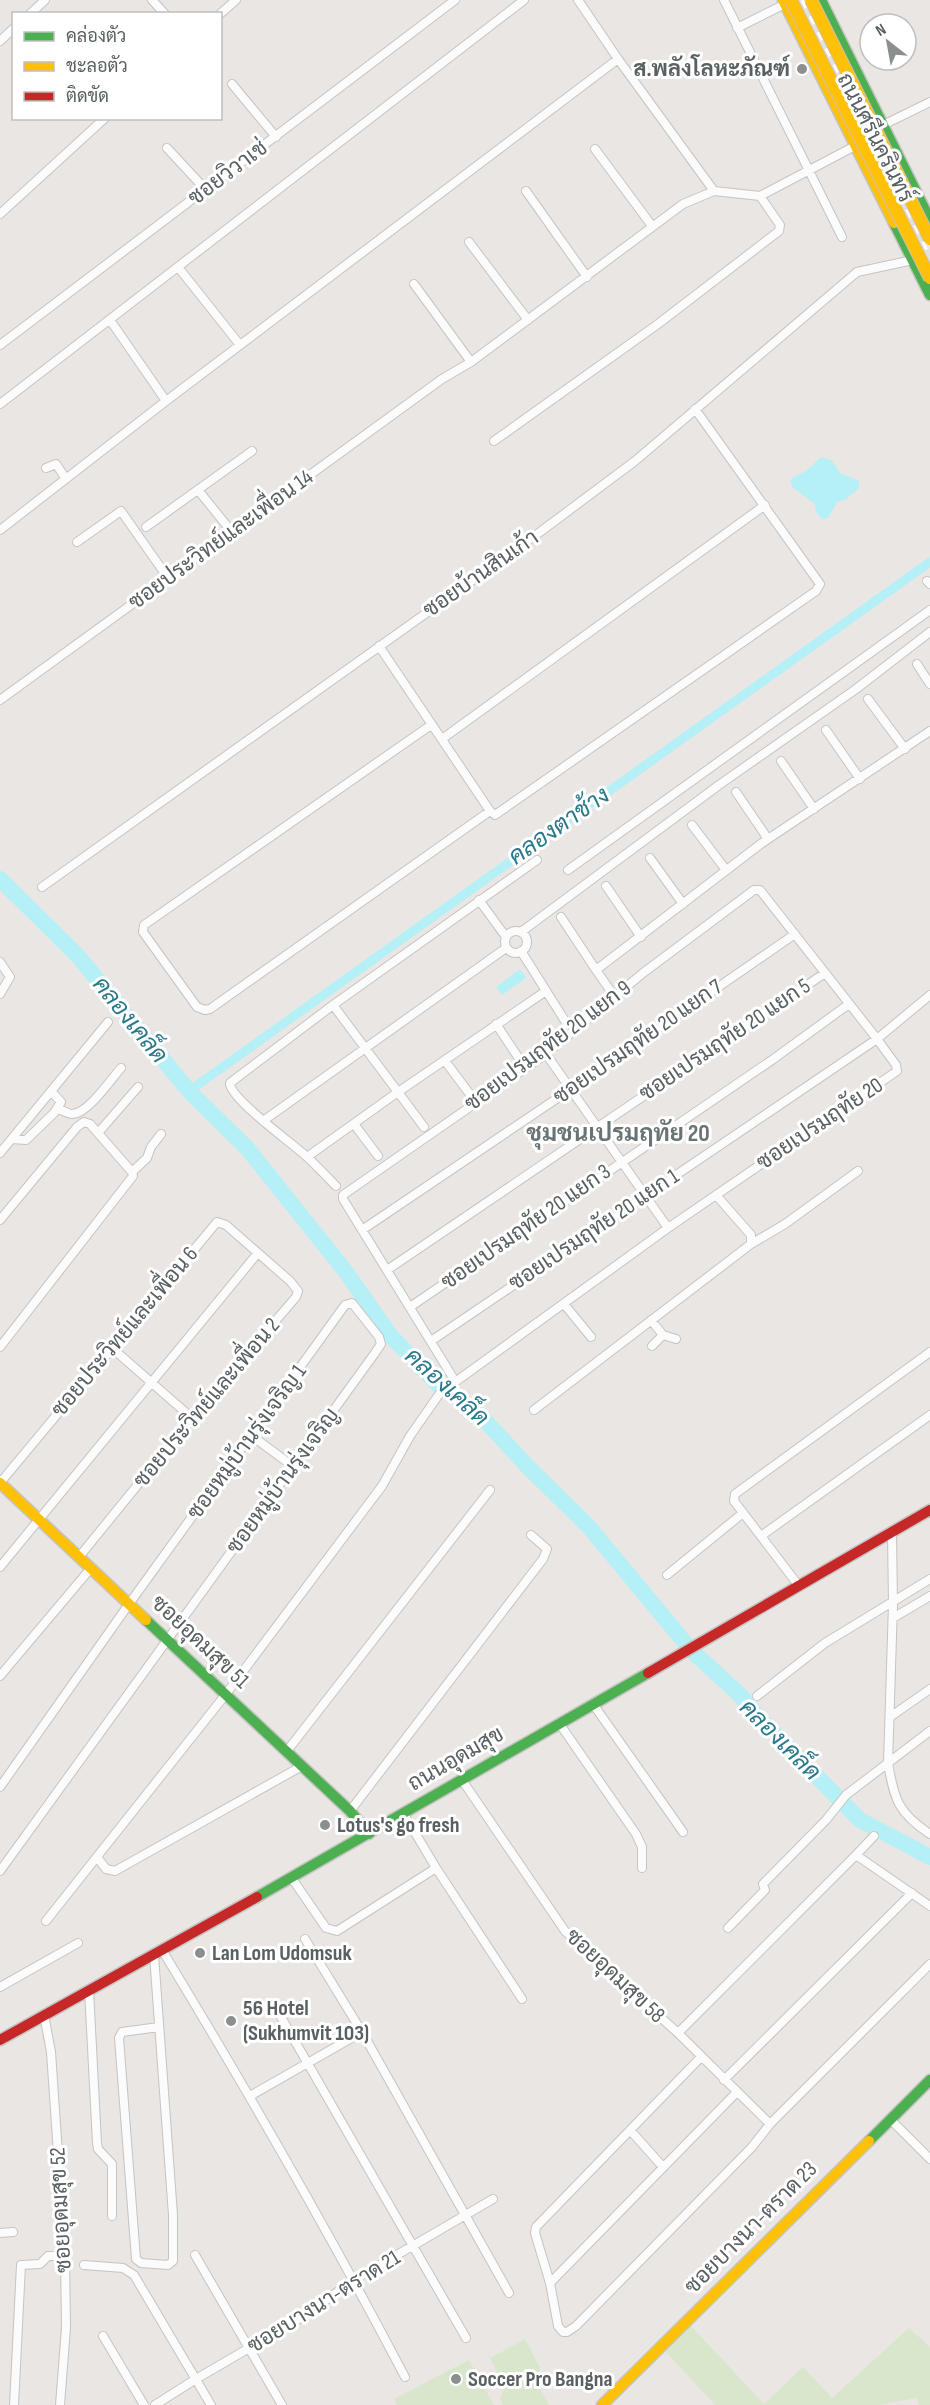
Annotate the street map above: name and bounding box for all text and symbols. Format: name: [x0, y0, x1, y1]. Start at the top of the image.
legend: [12, 12, 222, 120]
north arrow: [858, 12, 918, 72]
text: N: [872, 20, 890, 41]
text: คล่องตัว: [66, 24, 126, 47]
place label: ส.พลังโลหะภัณฑ์: [633, 54, 791, 83]
text: ชะลอตัว: [66, 55, 128, 77]
marker: ส.พลังโลหะภัณฑ์: [795, 62, 809, 76]
street label: ถนนศรีนครินทร์: [831, 68, 921, 207]
text: ติดขัด: [66, 85, 109, 107]
street label: ซอยวิวาเช่: [182, 134, 273, 212]
street label: ซอยประวิทย์และเพื่อน 14: [119, 458, 318, 616]
street label: ซอยบ้านสินเก้า: [417, 523, 544, 624]
water label: คลองตาช้าง: [503, 781, 615, 871]
water label: คลองเคล็ด: [86, 969, 176, 1069]
street label: ซอยเปรมฤทัย 20 แยก 5: [634, 972, 816, 1107]
street label: ซอยเปรมฤทัย 20 แยก 7: [548, 973, 728, 1111]
street label: ซอยเปรมฤทัย 20 แยก 9: [459, 974, 637, 1117]
street label: ซอยเปรมฤทัย 20: [751, 1071, 888, 1176]
district label: ชุมชนเปรมฤทัย 20: [526, 1118, 710, 1150]
street label: ซอยเปรมฤทัย 20 แยก 3: [435, 1158, 616, 1296]
street label: ซอยเปรมฤทัย 20 แยก 1: [503, 1162, 684, 1297]
street label: ซอยประวิทย์และเพื่อน 6: [40, 1237, 204, 1423]
street label: ซอยประวิทย์และเพื่อน 2: [123, 1308, 286, 1493]
water label: คลองเคล็ด: [399, 1339, 497, 1432]
street label: ซอยหมู่บ้านรุ่งเจริญ 1: [182, 1359, 312, 1525]
street label: ซอยหมู่บ้านรุ่งเจริญ: [221, 1403, 345, 1559]
street label: ซอยอุดมสุข 51: [145, 1590, 255, 1695]
water label: คลองเคล็ด: [733, 1691, 829, 1787]
street label: ถนนอุดมสุข: [403, 1721, 509, 1798]
place label: Lotus's go fresh: [337, 1812, 460, 1839]
marker: Lotus's go fresh: [318, 1818, 332, 1832]
street label: ซอยอุดมสุข 58: [559, 1923, 670, 2030]
place label: Lan Lom Udomsuk: [212, 1940, 352, 1967]
marker: Lan Lom Udomsuk: [193, 1946, 207, 1960]
place label: 56 Hotel (Sukhumvit 103): [243, 1995, 369, 2047]
marker: 56 Hotel (Sukhumvit 103): [224, 2014, 238, 2028]
street label: ซอยอุดมสุข 52: [44, 2146, 79, 2273]
street label: ซอยบางนา-ตราด 23: [679, 2156, 823, 2300]
street label: ซอยบางนา-ตราด 21: [243, 2244, 405, 2360]
place label: Soccer Pro Bangna: [468, 2366, 612, 2393]
marker: Soccer Pro Bangna: [449, 2372, 463, 2386]

